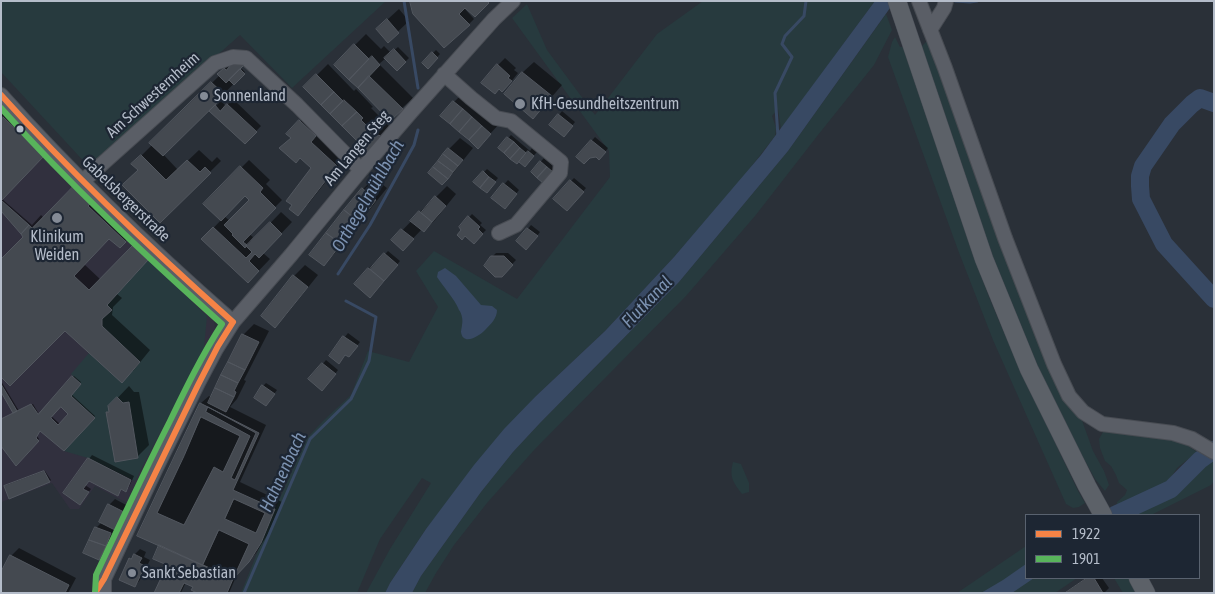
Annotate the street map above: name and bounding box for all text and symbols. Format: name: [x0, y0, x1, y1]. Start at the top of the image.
street label: Am Schwesternheim: [102, 48, 204, 142]
place label: Sonnenland: [214, 86, 286, 106]
marker: Sonnenland: [198, 90, 210, 102]
place label: KfH-Gesundheitszentrum: [531, 94, 679, 114]
marker: KfH-Gesundheitszentrum: [513, 97, 527, 111]
street label: Am Langen Steg: [320, 107, 394, 189]
unlabelled marker: [15, 124, 25, 134]
water label: Orthegelmühlbach: [327, 136, 409, 256]
street label: Gabelsbergerstraße: [78, 152, 174, 246]
marker: Klinikum Weiden: [50, 211, 64, 225]
place label: Klinikum Weiden: [30, 227, 84, 265]
water label: Flutkanal: [617, 272, 677, 332]
water label: Hahnenbach: [255, 429, 311, 515]
legend: [1025, 514, 1200, 579]
text: 1922: [1072, 525, 1100, 542]
text: 1901: [1072, 550, 1100, 567]
place label: Sankt Sebastian: [142, 563, 236, 583]
marker: Sankt Sebastian: [126, 567, 138, 579]

